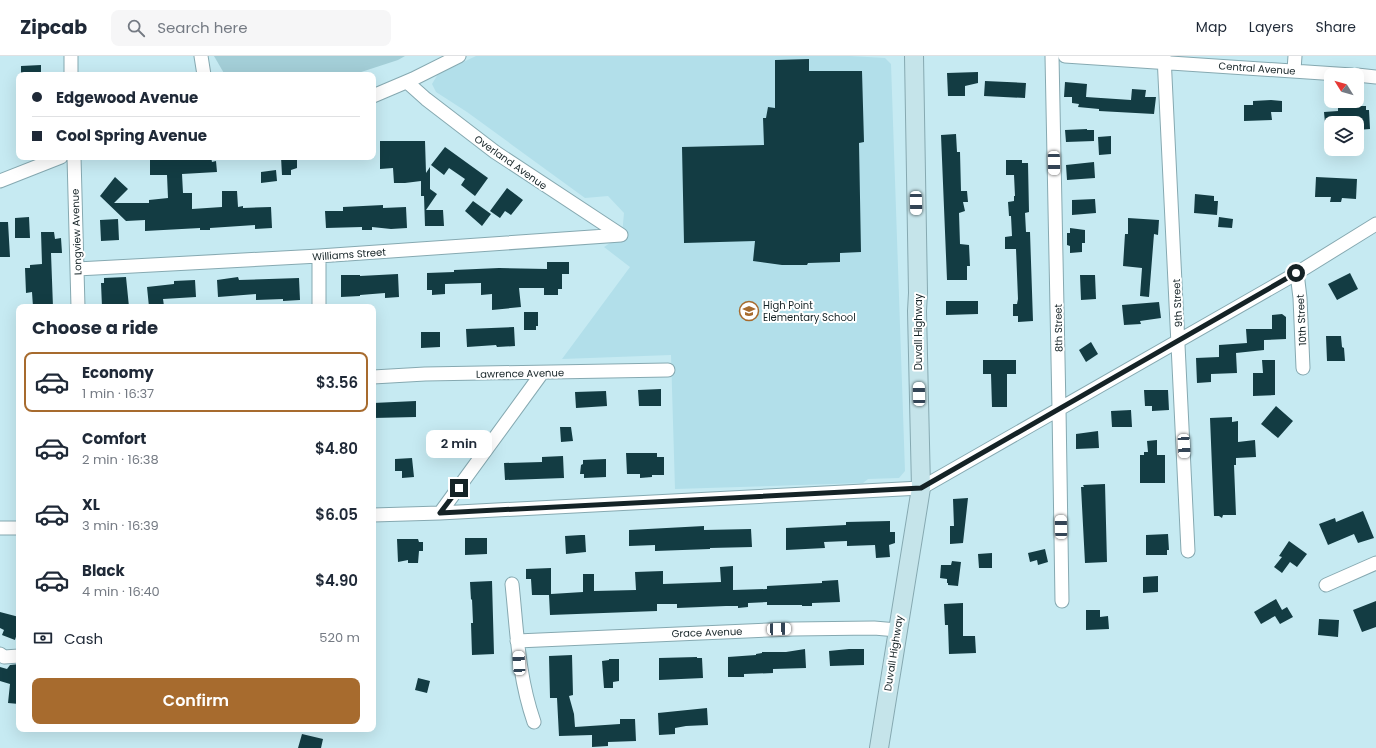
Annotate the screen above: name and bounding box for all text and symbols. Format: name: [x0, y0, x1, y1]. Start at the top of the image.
search box: [111, 10, 391, 46]
text: Zipcab: [20, 14, 87, 41]
icon: search: [125, 17, 147, 39]
text: Search here: [157, 17, 248, 38]
text: Map: [1196, 17, 1227, 37]
text: Layers: [1249, 17, 1293, 37]
text: Share: [1315, 17, 1356, 37]
street label: Central Avenue: [1218, 58, 1296, 79]
north arrow: [1324, 68, 1364, 108]
map controls: [1324, 68, 1364, 156]
text: Edgewood Avenue: [56, 87, 198, 108]
button: layers: [1324, 116, 1364, 156]
text: Cool Spring Avenue: [56, 125, 207, 146]
street label: Overland Avenue: [471, 132, 550, 193]
car: [1048, 151, 1060, 175]
street label: Longview Avenue: [67, 188, 86, 276]
car: [910, 191, 922, 215]
street label: Williams Street: [312, 244, 387, 265]
route start: [1287, 264, 1305, 282]
street label: 9th Street: [1169, 278, 1186, 327]
street label: Duvall Highway: [911, 293, 926, 370]
street label: 10th Street: [1293, 294, 1310, 346]
place label: High Point Elementary School: [763, 298, 856, 325]
school or university icon: High Point Elementary School: [738, 300, 760, 322]
street label: 8th Street: [1051, 303, 1066, 352]
text: Choose a ride: [32, 315, 158, 340]
text: Economy: [82, 362, 154, 383]
icon: car: [34, 364, 70, 400]
street label: Lawrence Avenue: [476, 365, 564, 382]
text: $3.56: [316, 372, 358, 393]
car: [913, 382, 925, 406]
text: 1 min · 16:37: [82, 384, 154, 403]
text: Comfort: [82, 428, 146, 449]
icon: car: [34, 430, 70, 466]
callout: 2 min: [426, 430, 492, 458]
text: 2 min: [441, 434, 477, 453]
car: [1177, 434, 1191, 458]
text: $4.80: [315, 438, 358, 459]
text: 2 min · 16:38: [82, 450, 159, 469]
route end: [450, 479, 468, 497]
text: XL: [82, 494, 100, 515]
icon: car: [34, 496, 70, 532]
text: $6.05: [315, 504, 358, 525]
car: [1055, 515, 1067, 539]
text: 3 min · 16:39: [82, 516, 159, 535]
text: Black: [82, 560, 125, 581]
icon: car: [34, 562, 70, 598]
text: $4.90: [315, 570, 358, 591]
text: 4 min · 16:40: [82, 582, 160, 601]
street label: Duvall Highway: [880, 614, 907, 692]
car: [767, 623, 791, 635]
street label: Grace Avenue: [671, 624, 743, 641]
icon: cash: [32, 627, 54, 649]
text: Cash: [64, 628, 103, 649]
text: 520 m: [319, 628, 360, 647]
car: [512, 651, 526, 675]
button: Confirm: [32, 678, 360, 724]

